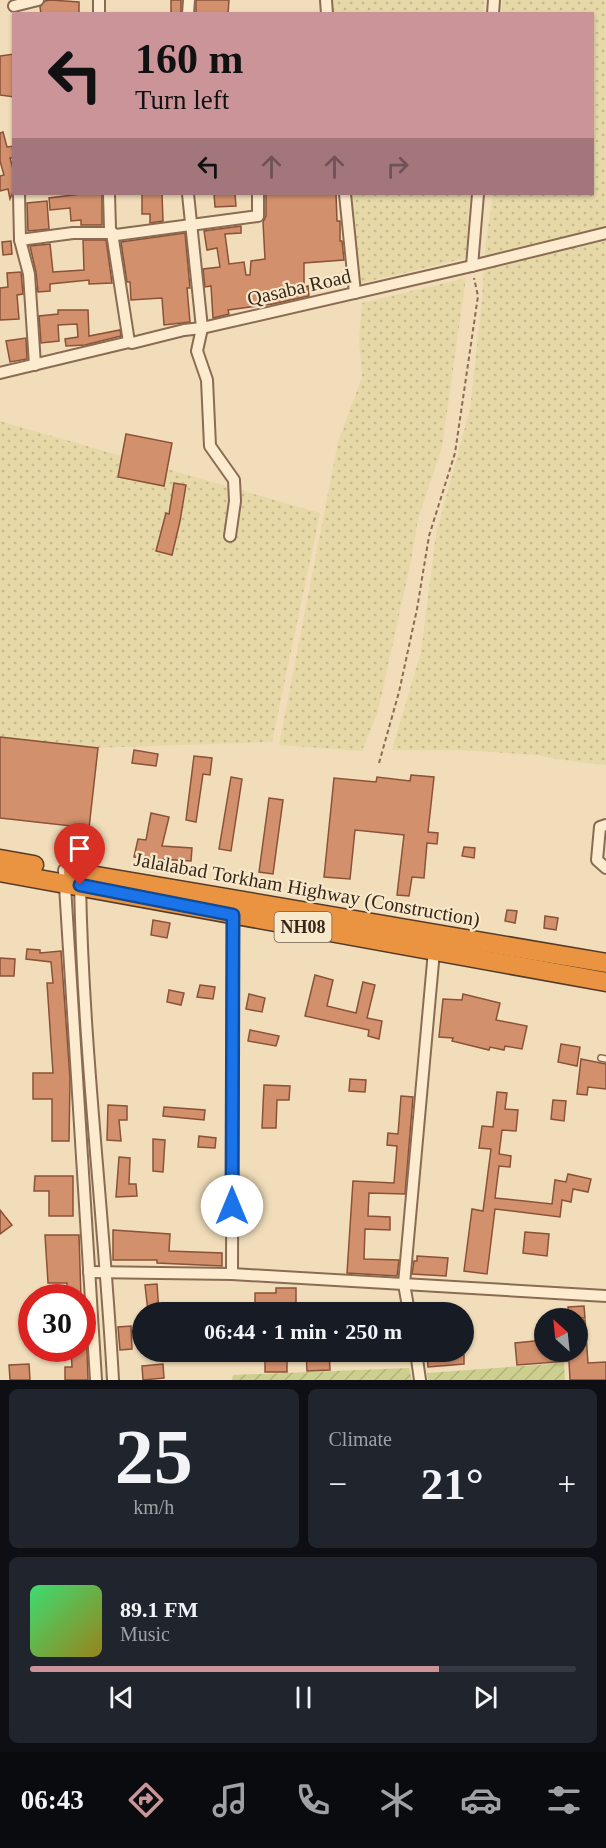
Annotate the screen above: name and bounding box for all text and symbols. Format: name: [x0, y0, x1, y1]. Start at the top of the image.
icon: left: [36, 36, 114, 114]
text: 160 m: [135, 36, 244, 82]
text: Turn left: [135, 85, 229, 115]
icon: left: [192, 150, 225, 183]
icon: ahead: [255, 150, 288, 183]
icon: ahead: [318, 150, 351, 183]
icon: right: [381, 150, 414, 183]
street label: Qasaba Road: [245, 264, 353, 310]
pin: [54, 823, 105, 885]
icon: arrive: [63, 832, 96, 865]
street label: Jalalabad Torkham Highway (Construction): [132, 848, 482, 931]
road number: NH08: [274, 912, 332, 942]
position arrow: [200, 1174, 264, 1238]
speed limit sign: 30: [18, 1284, 96, 1362]
north arrow: [534, 1308, 588, 1362]
map controls: [534, 1308, 588, 1362]
text: 06:44 · 1 min · 250 m: [204, 1319, 402, 1344]
text: 25: [115, 1413, 193, 1500]
text: Climate: [329, 1428, 392, 1450]
text: 21°: [421, 1459, 484, 1509]
text: −: [329, 1466, 347, 1502]
text: +: [557, 1466, 576, 1502]
text: km/h: [133, 1496, 174, 1518]
text: 89.1 FM: [120, 1597, 198, 1622]
text: Music: [120, 1623, 170, 1645]
icon: previous: [105, 1681, 138, 1714]
icon: pause: [287, 1681, 320, 1714]
icon: next: [469, 1681, 502, 1714]
icon: directions: [125, 1779, 167, 1821]
icon: music: [209, 1779, 251, 1821]
icon: phone: [292, 1779, 334, 1821]
icon: climate: [376, 1779, 418, 1821]
icon: car: [460, 1779, 502, 1821]
icon: filters: [543, 1779, 585, 1821]
text: 06:43: [21, 1785, 84, 1815]

